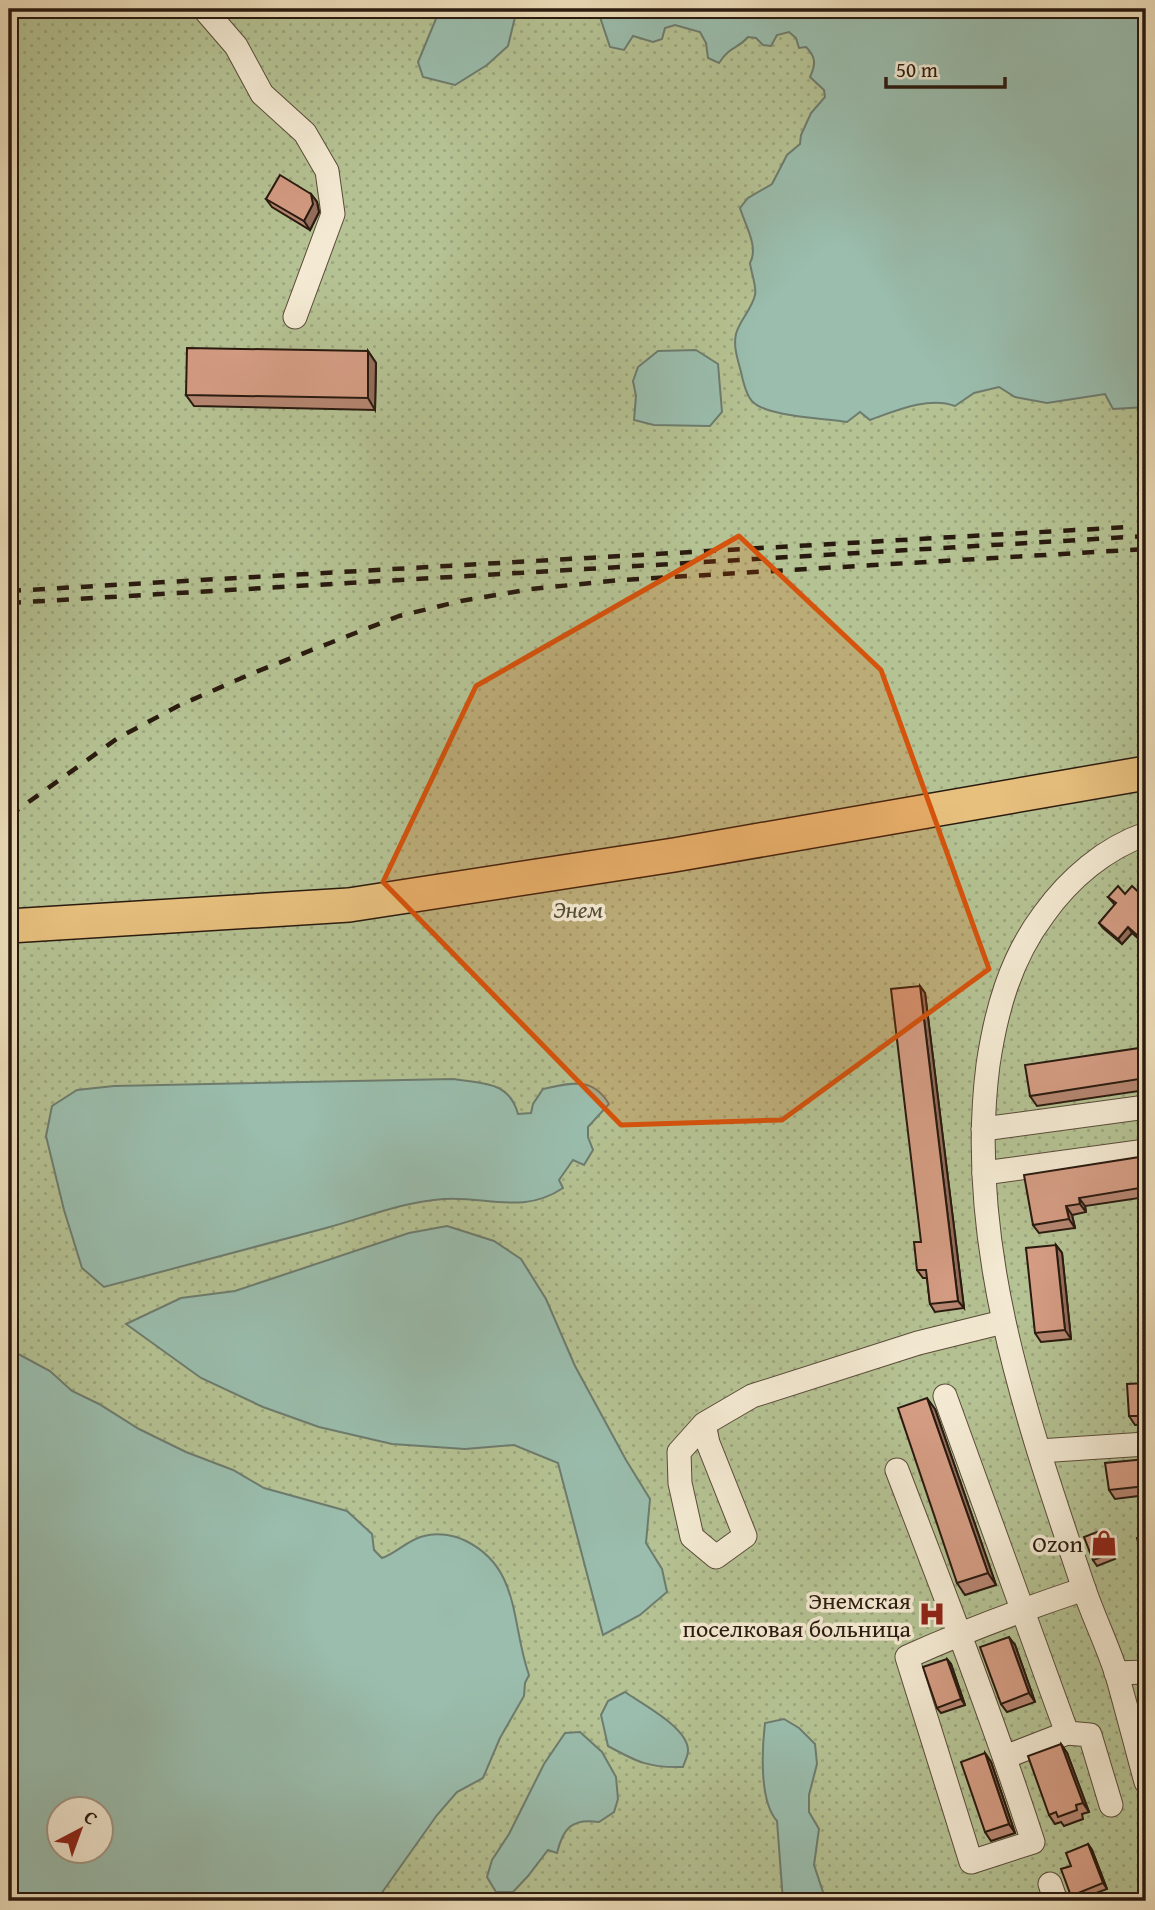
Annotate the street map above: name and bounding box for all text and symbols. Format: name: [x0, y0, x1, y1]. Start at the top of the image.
scale bar: [886, 46, 1004, 90]
text: 50 m: [896, 54, 938, 85]
park label: Энем: [553, 892, 603, 927]
place label: Ozon: [1032, 1526, 1084, 1561]
shop icon: Ozon: [1089, 1528, 1119, 1558]
place label: Энемская поселковая больница: [682, 1583, 912, 1646]
hospital icon: Энемская поселковая больница: [917, 1599, 947, 1629]
north arrow: [46, 1794, 116, 1864]
text: С: [78, 1803, 105, 1831]

